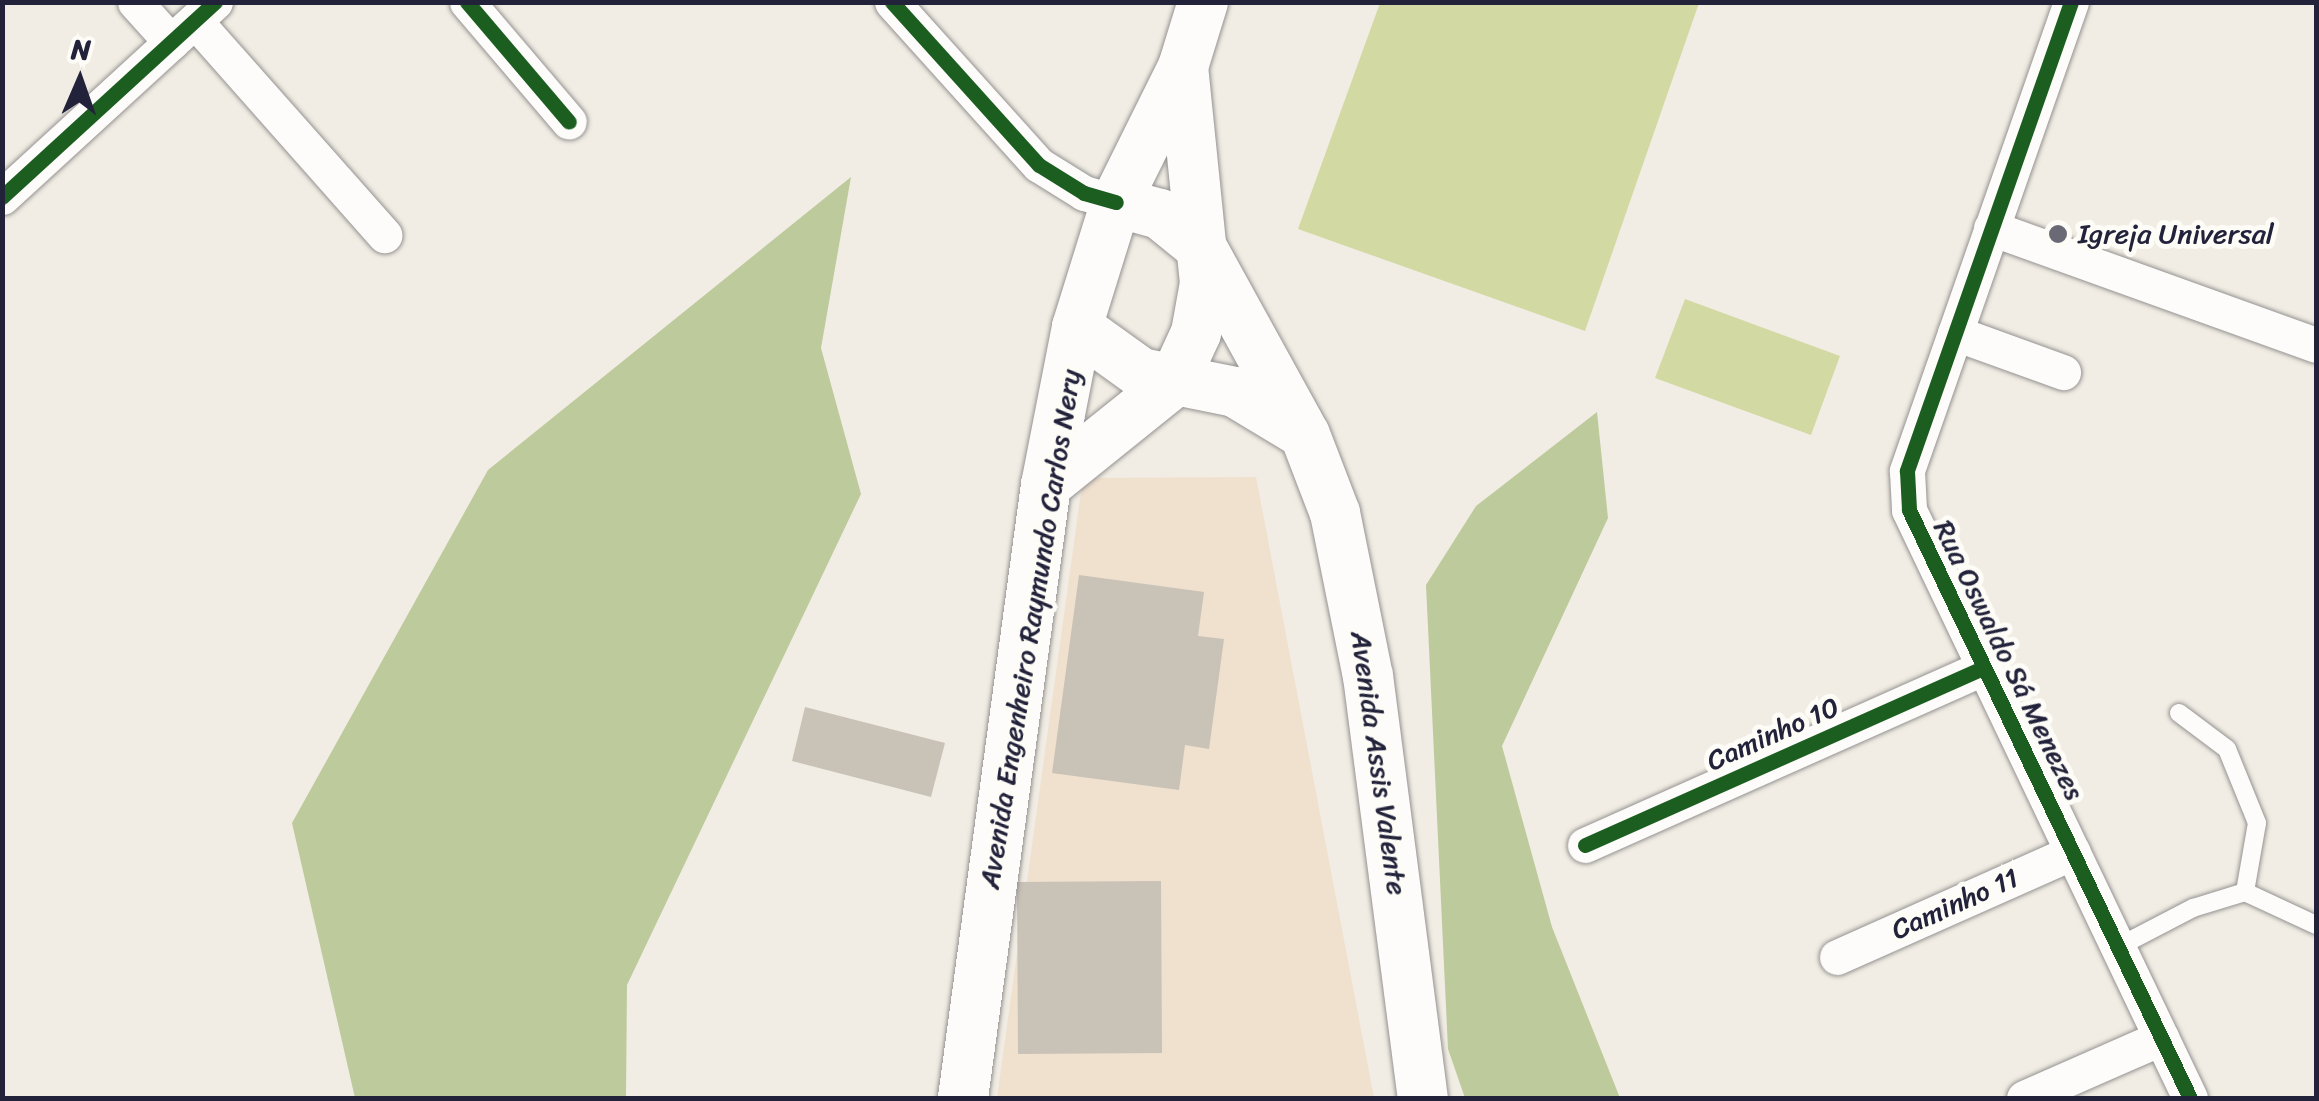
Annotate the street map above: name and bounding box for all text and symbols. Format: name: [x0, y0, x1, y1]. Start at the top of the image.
text: N: [71, 25, 92, 74]
north arrow: [30, 30, 130, 130]
place label: Igreja Universal: [2078, 217, 2274, 251]
marker: Igreja Universal: [2047, 223, 2069, 245]
street label: Avenida Engenheiro Raymundo Carlos Nery: [972, 367, 1088, 891]
street label: Rua Oswaldo Sá Menezes: [1927, 515, 2091, 805]
street label: Avenida Assis Valente: [1344, 629, 1414, 897]
street label: Caminho 10: [1702, 690, 1844, 778]
street label: Caminho 11: [1886, 861, 2024, 947]

